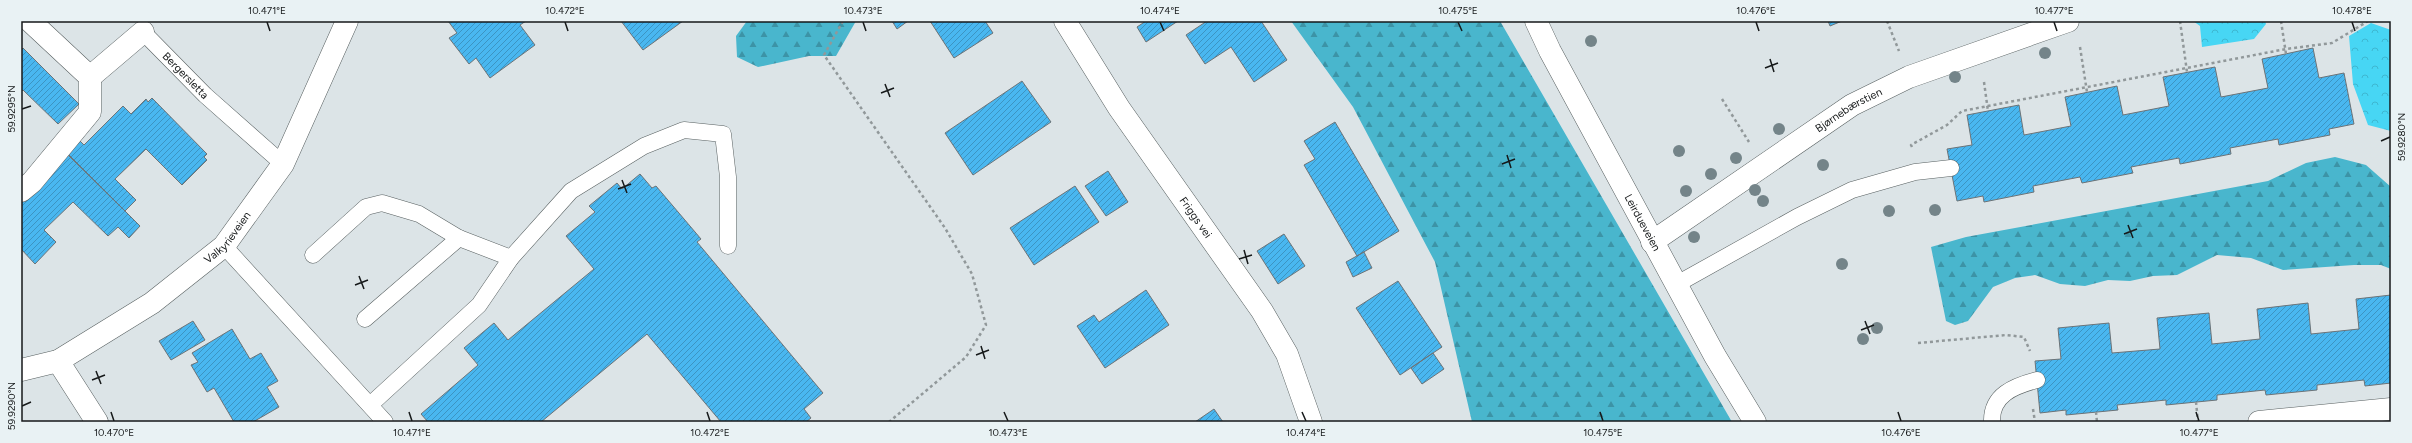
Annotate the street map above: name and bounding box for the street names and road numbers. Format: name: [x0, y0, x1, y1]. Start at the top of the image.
street label: Bergersletta: [160, 49, 212, 101]
street label: Bjørnebærstien: [1813, 85, 1884, 135]
street label: Leirdueveien: [1622, 192, 1663, 253]
street label: Friggs vei: [1177, 194, 1215, 240]
street label: Valkyrieveien: [201, 209, 253, 266]

